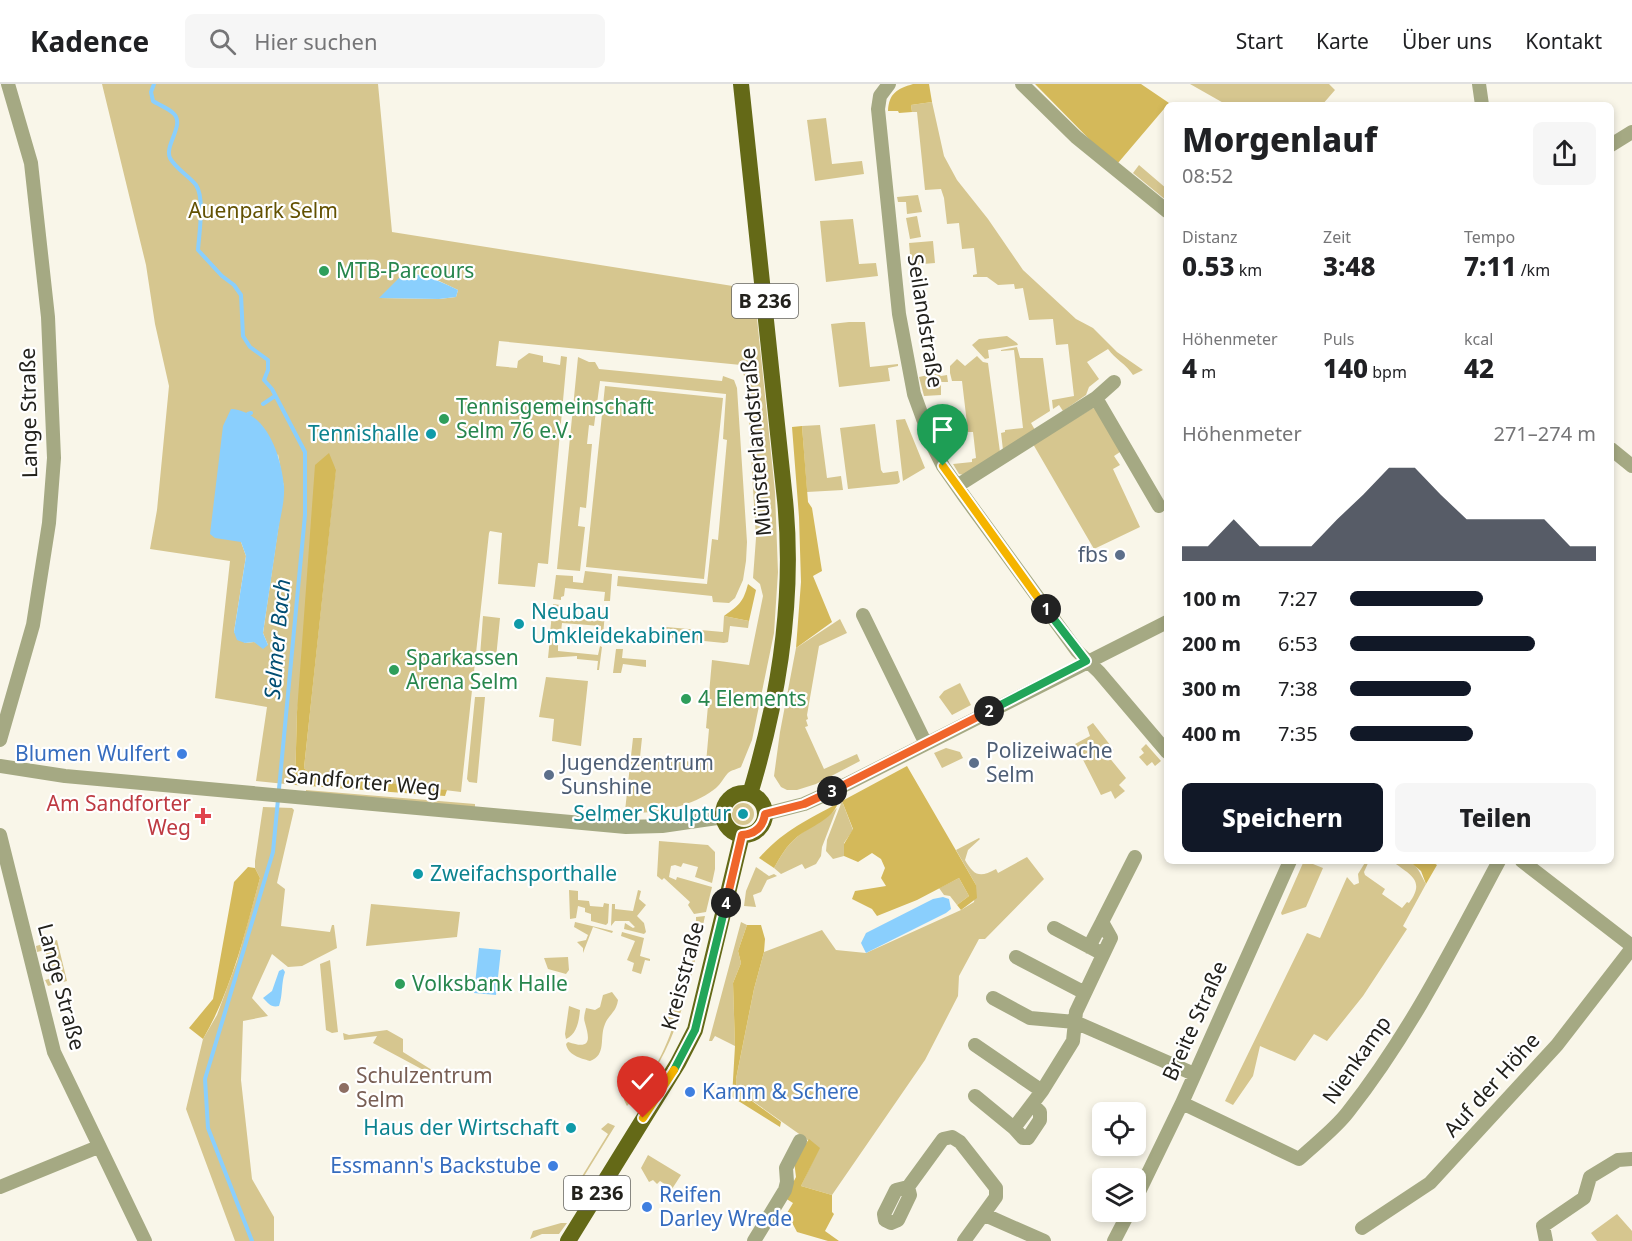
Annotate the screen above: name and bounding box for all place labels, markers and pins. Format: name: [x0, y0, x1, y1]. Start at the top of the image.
place label: MTB-Parcours: [336, 256, 474, 284]
marker: MTB-Parcours: [317, 264, 331, 278]
place label: Tennisgemeinschaft Selm 76 e.V.: [456, 392, 654, 444]
pin: [917, 404, 968, 466]
marker: Tennisgemeinschaft Selm 76 e.V.: [437, 412, 451, 426]
place label: Tennishalle: [308, 419, 419, 447]
marker: Tennishalle: [424, 427, 438, 441]
place label: fbs: [1078, 540, 1108, 568]
marker: fbs: [1113, 548, 1127, 562]
pin: 1: [1031, 594, 1061, 624]
place label: Neubau Umkleidekabinen: [531, 597, 704, 649]
marker: Neubau Umkleidekabinen: [512, 617, 526, 631]
place label: Sparkassen Arena Selm: [406, 643, 519, 695]
marker: Sparkassen Arena Selm: [387, 663, 401, 677]
place label: 4 Elements: [698, 684, 807, 712]
marker: 4 Elements: [679, 692, 693, 706]
pin: 2: [974, 696, 1004, 726]
place label: Polizeiwache Selm: [986, 736, 1113, 788]
place label: Blumen Wulfert: [15, 739, 170, 767]
marker: Blumen Wulfert: [175, 747, 189, 761]
place label: Jugendzentrum Sunshine: [559, 748, 714, 800]
marker: Polizeiwache Selm: [967, 756, 981, 770]
marker: Jugendzentrum Sunshine: [542, 768, 556, 782]
pin: 3: [817, 776, 847, 806]
place label: Am Sandforter Weg: [47, 789, 191, 841]
place label: Selmer Skulptur: [573, 799, 731, 827]
marker: Selmer Skulptur: [736, 807, 750, 821]
marker: Am Sandforter Weg: [196, 809, 210, 823]
place label: Zweifachsporthalle: [430, 859, 617, 887]
marker: Zweifachsporthalle: [411, 867, 425, 881]
pin: 4: [711, 888, 741, 918]
place label: Volksbank Halle: [412, 969, 568, 997]
marker: Volksbank Halle: [393, 977, 407, 991]
pin: [617, 1056, 668, 1118]
place label: Schulzentrum Selm: [356, 1061, 493, 1113]
place label: Kamm & Schere: [702, 1077, 859, 1105]
marker: Schulzentrum Selm: [337, 1081, 351, 1095]
marker: Kamm & Schere: [683, 1085, 697, 1099]
place label: Haus der Wirtschaft: [363, 1113, 559, 1141]
marker: Haus der Wirtschaft: [564, 1121, 578, 1135]
place label: Essmann's Backstube: [330, 1151, 541, 1179]
marker: Essmann's Backstube: [546, 1159, 560, 1173]
place label: Reifen Darley Wrede: [659, 1180, 792, 1232]
marker: Reifen Darley Wrede: [640, 1200, 654, 1214]

